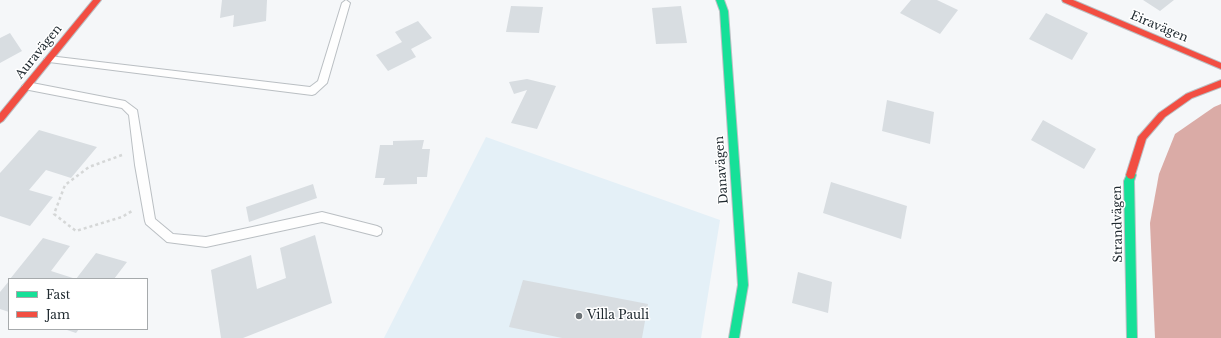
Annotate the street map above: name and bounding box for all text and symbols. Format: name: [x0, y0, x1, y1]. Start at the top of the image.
street label: Eiravägen: [1128, 8, 1190, 46]
street label: Auravägen: [13, 22, 65, 82]
street label: Danavägen: [712, 136, 732, 204]
street label: Strandvägen: [1110, 185, 1126, 263]
legend: [8, 278, 148, 330]
text: Fast: [46, 287, 70, 302]
text: Jam: [46, 307, 70, 322]
place label: Villa Pauli: [587, 309, 649, 323]
marker: Villa Pauli: [574, 311, 584, 321]

